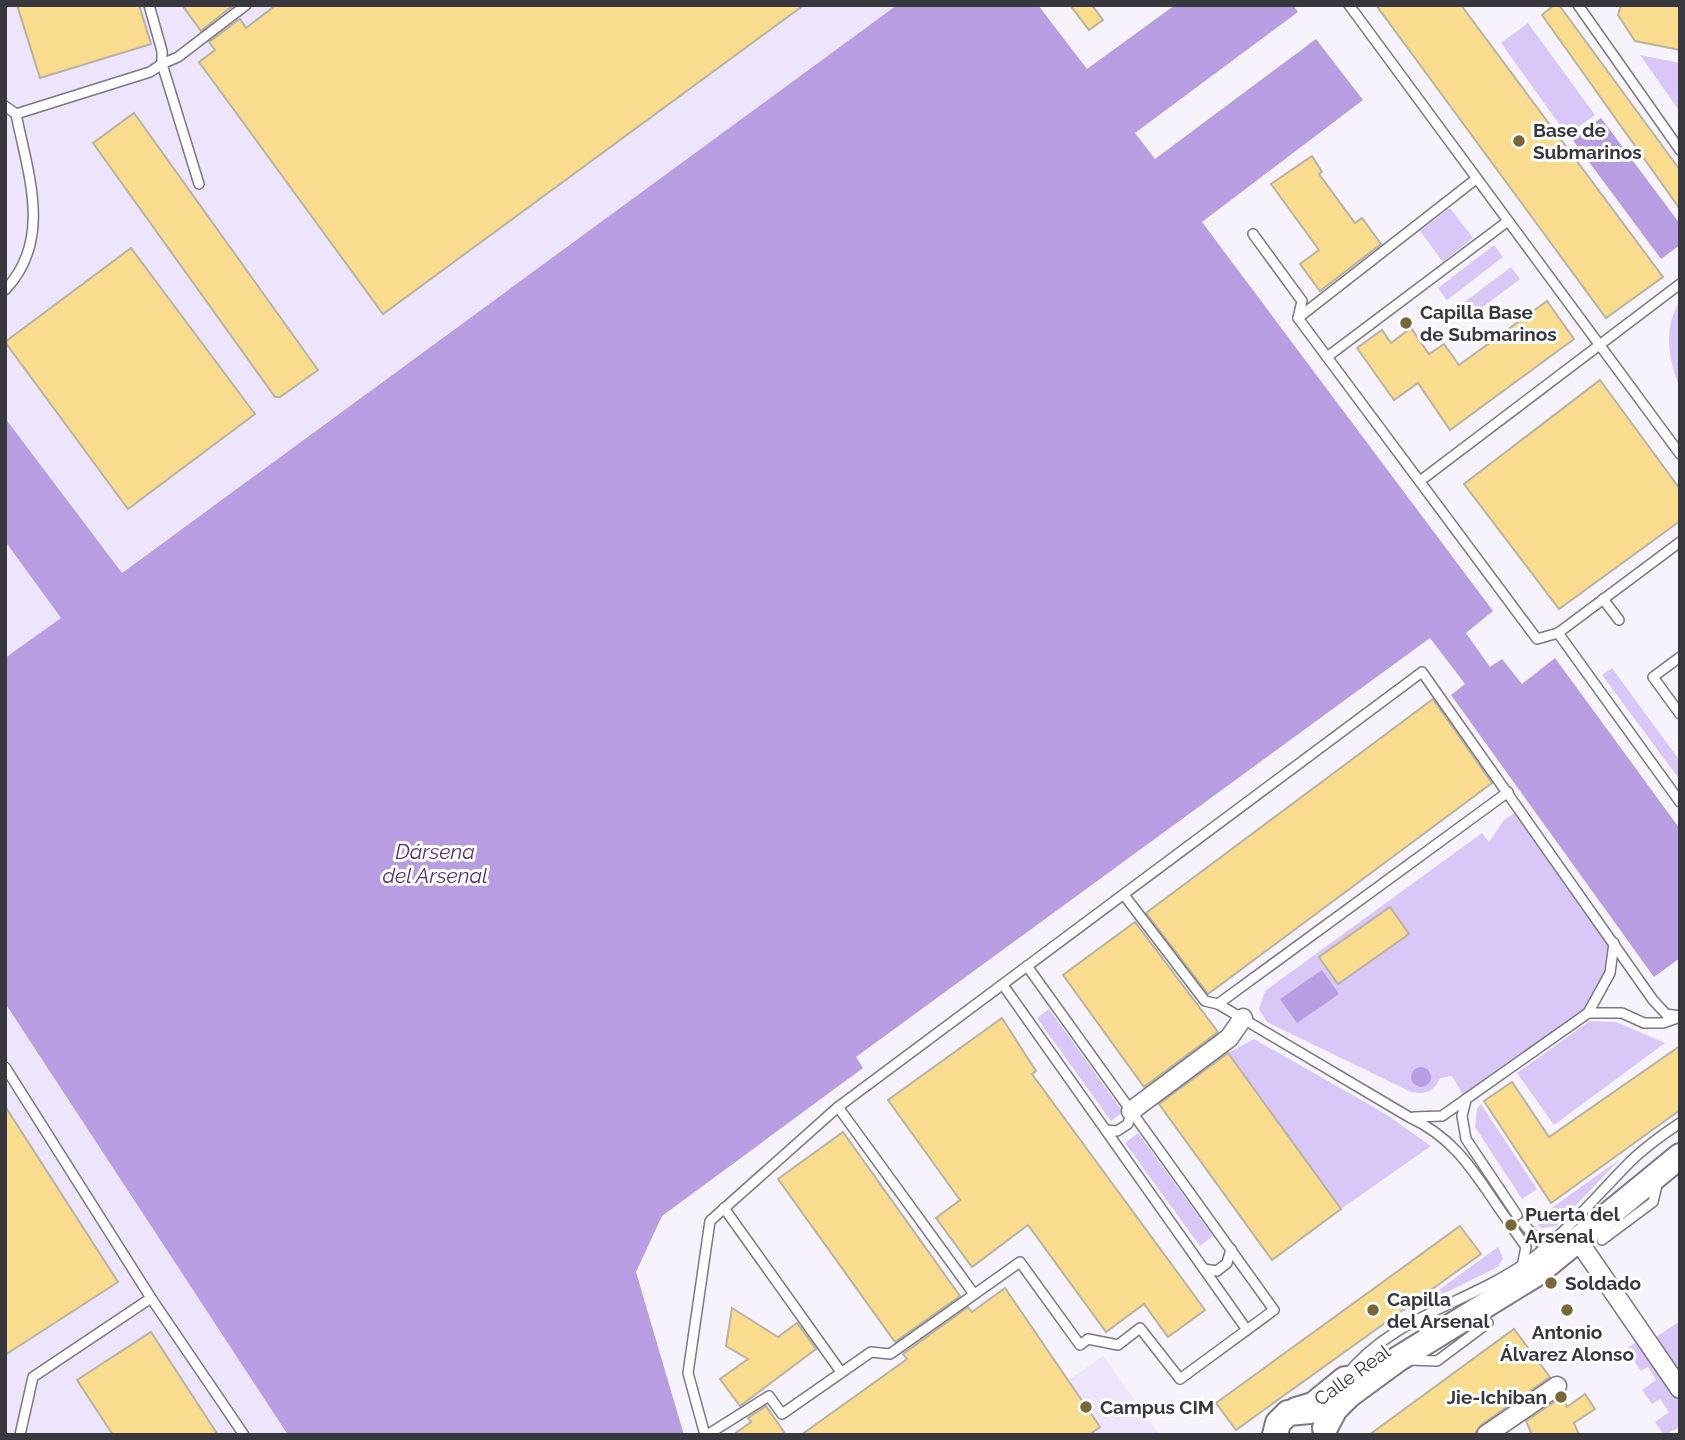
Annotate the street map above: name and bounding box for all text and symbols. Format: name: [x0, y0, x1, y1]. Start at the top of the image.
place label: Base de Submarinos: [1533, 119, 1642, 163]
marker: Base de Submarinos: [1511, 133, 1527, 149]
place label: Capilla Base de Submarinos: [1420, 301, 1557, 345]
marker: Capilla Base de Submarinos: [1398, 315, 1414, 331]
water label: Dársena del Arsenal: [382, 839, 488, 888]
place label: Puerta del Arsenal: [1525, 1203, 1621, 1247]
marker: Puerta del Arsenal: [1503, 1217, 1519, 1233]
place label: Soldado: [1565, 1272, 1641, 1294]
marker: Soldado: [1543, 1275, 1559, 1291]
place label: Capilla del Arsenal: [1387, 1288, 1490, 1332]
marker: Capilla del Arsenal: [1365, 1302, 1381, 1318]
marker: Antonio Álvarez Alonso: [1559, 1302, 1575, 1318]
place label: Antonio Álvarez Alonso: [1500, 1321, 1634, 1365]
street label: Calle Real: [1310, 1340, 1395, 1410]
place label: Jie-Ichiban: [1447, 1386, 1547, 1408]
marker: Jie-Ichiban: [1553, 1389, 1569, 1405]
place label: Campus CIM: [1100, 1396, 1214, 1418]
marker: Campus CIM: [1078, 1399, 1094, 1415]

